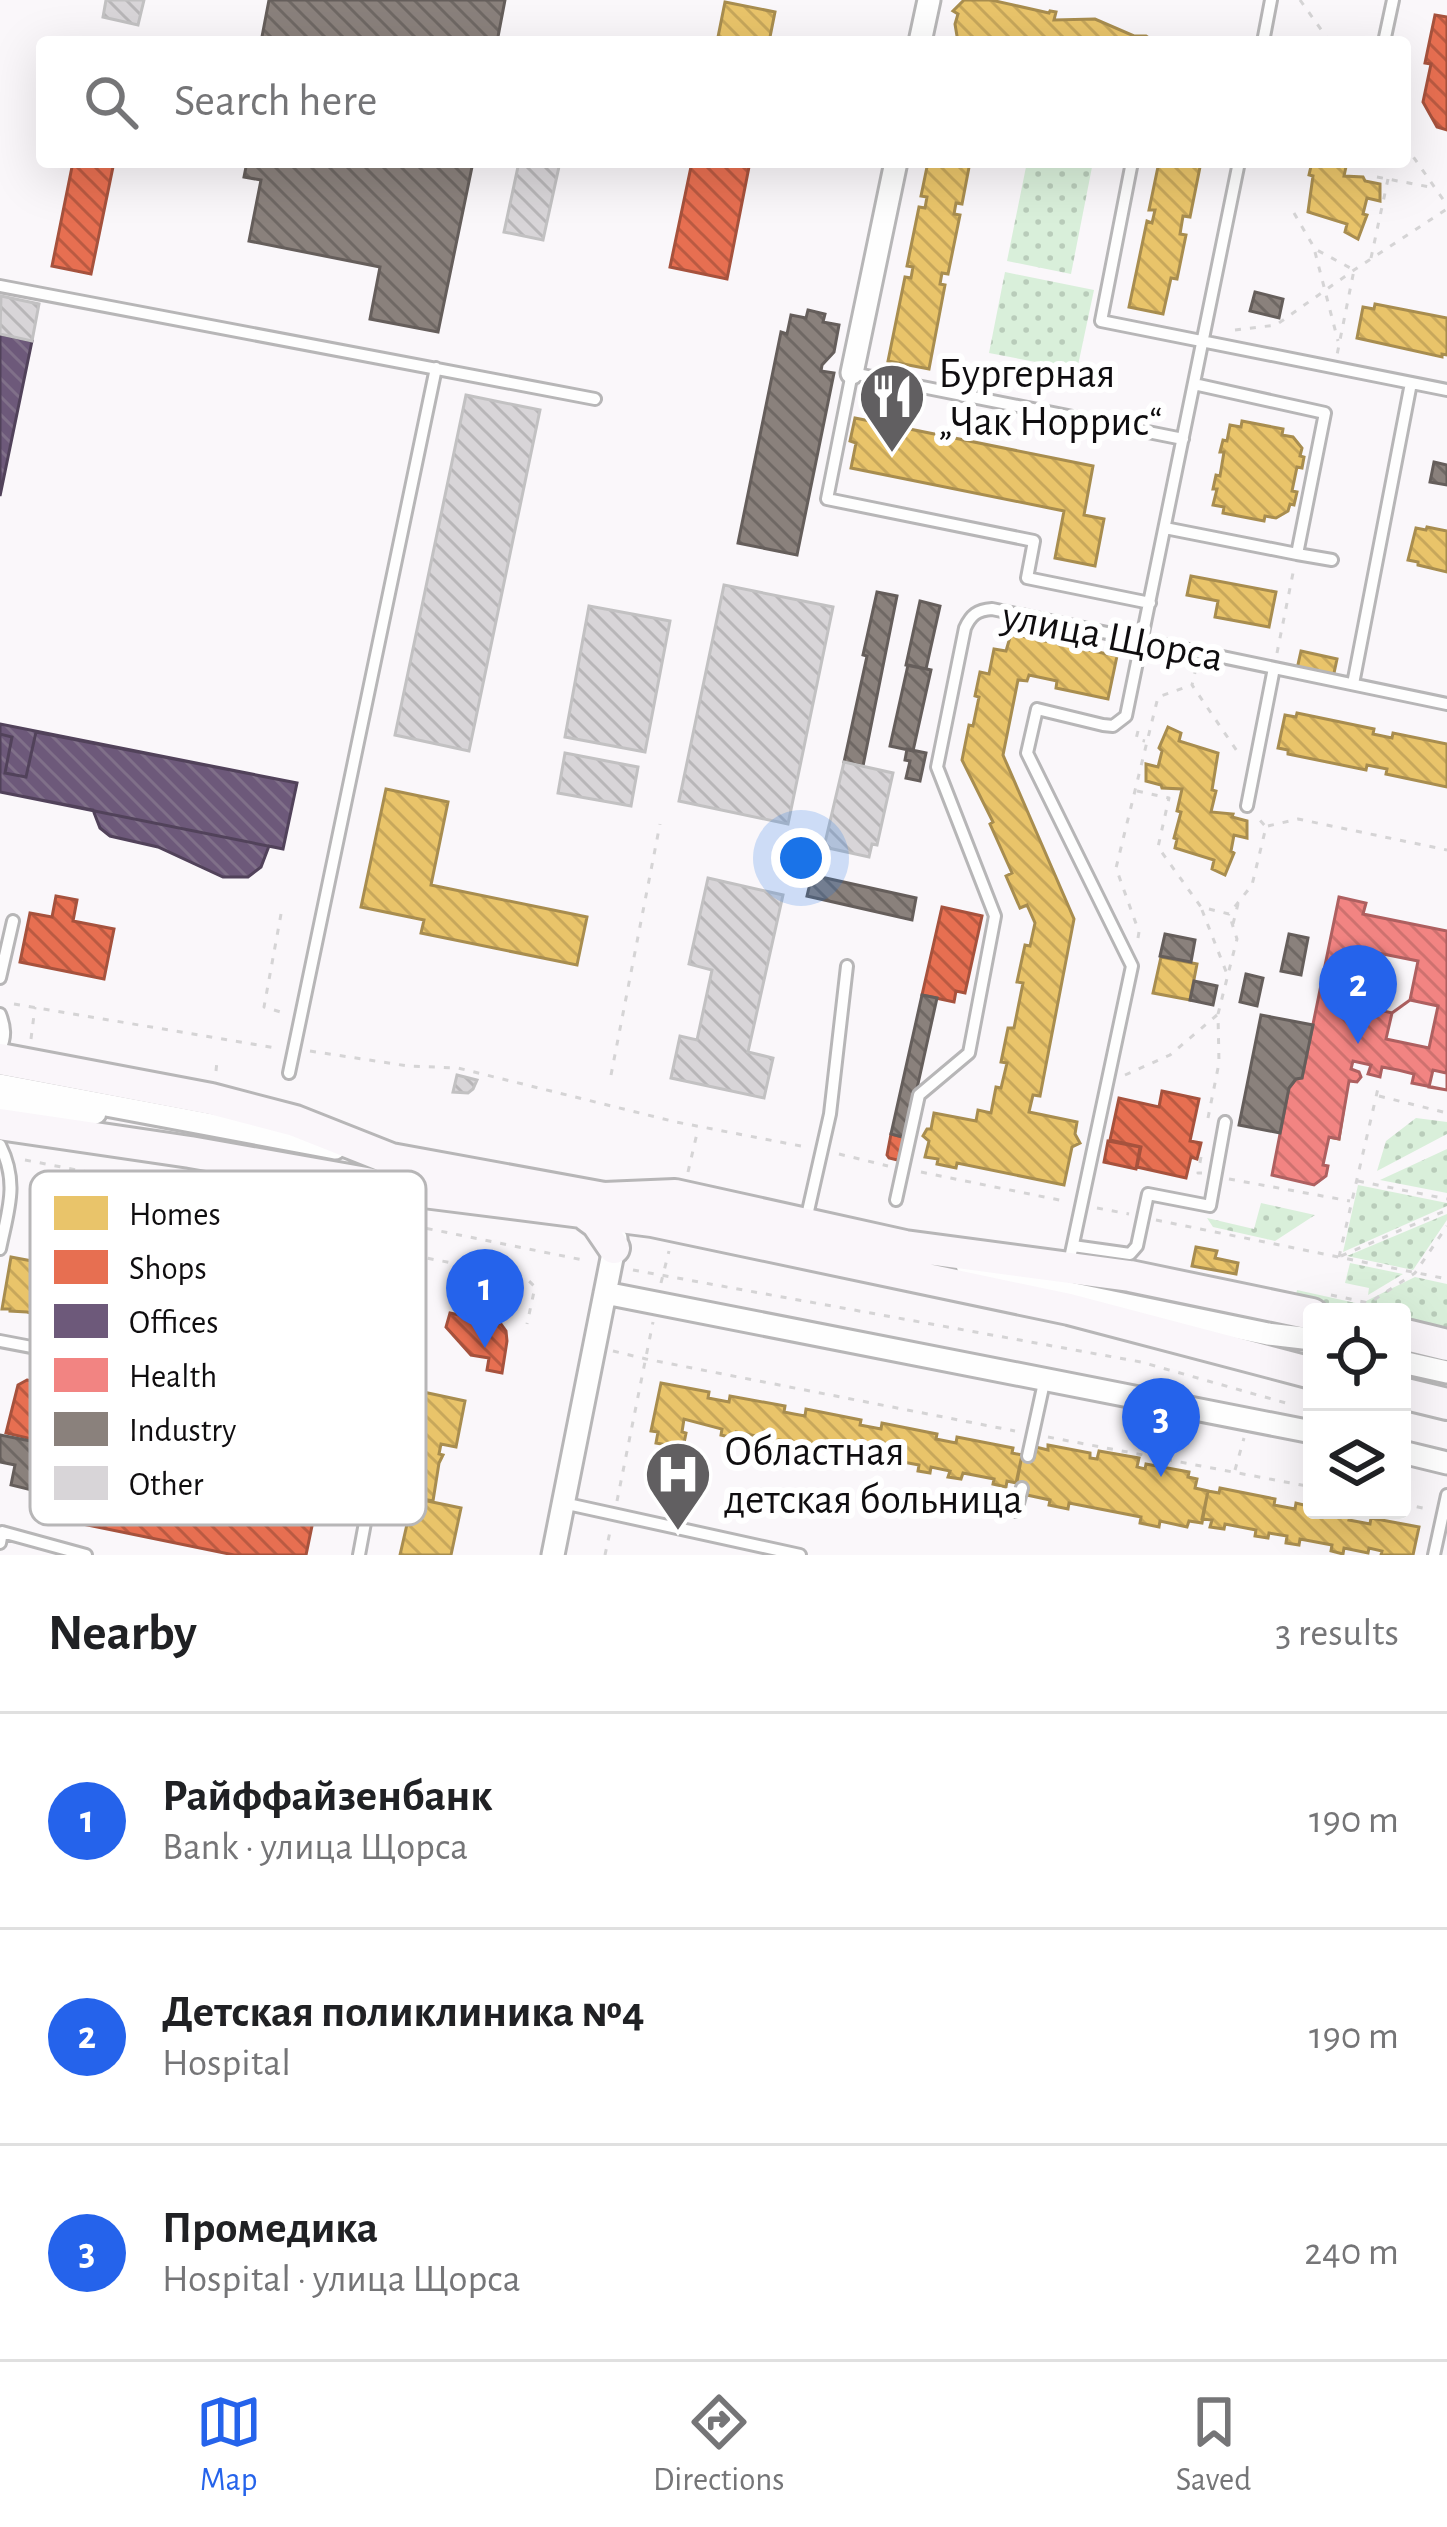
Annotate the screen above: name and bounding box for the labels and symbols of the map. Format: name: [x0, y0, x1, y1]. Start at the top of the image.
place label: Бургерная „Чак Норрис“: [938, 353, 1162, 443]
restaurant icon: Бургерная „Чак Норрис“: [857, 361, 927, 455]
street label: улица Щорса: [998, 595, 1226, 679]
your location: [771, 828, 831, 888]
pin: 2: [1319, 945, 1397, 1044]
legend: [30, 1171, 426, 1525]
text: Homes: [129, 1199, 221, 1232]
pin: 1: [446, 1249, 524, 1348]
text: Shops: [129, 1253, 207, 1286]
text: Offices: [129, 1307, 218, 1340]
text: Health: [129, 1361, 217, 1394]
pin: 3: [1122, 1378, 1200, 1477]
text: Industry: [129, 1415, 236, 1448]
place label: Областная детская больница: [724, 1431, 1023, 1521]
hospital icon: Областная детская больница: [643, 1439, 713, 1533]
text: Other: [129, 1469, 204, 1502]

